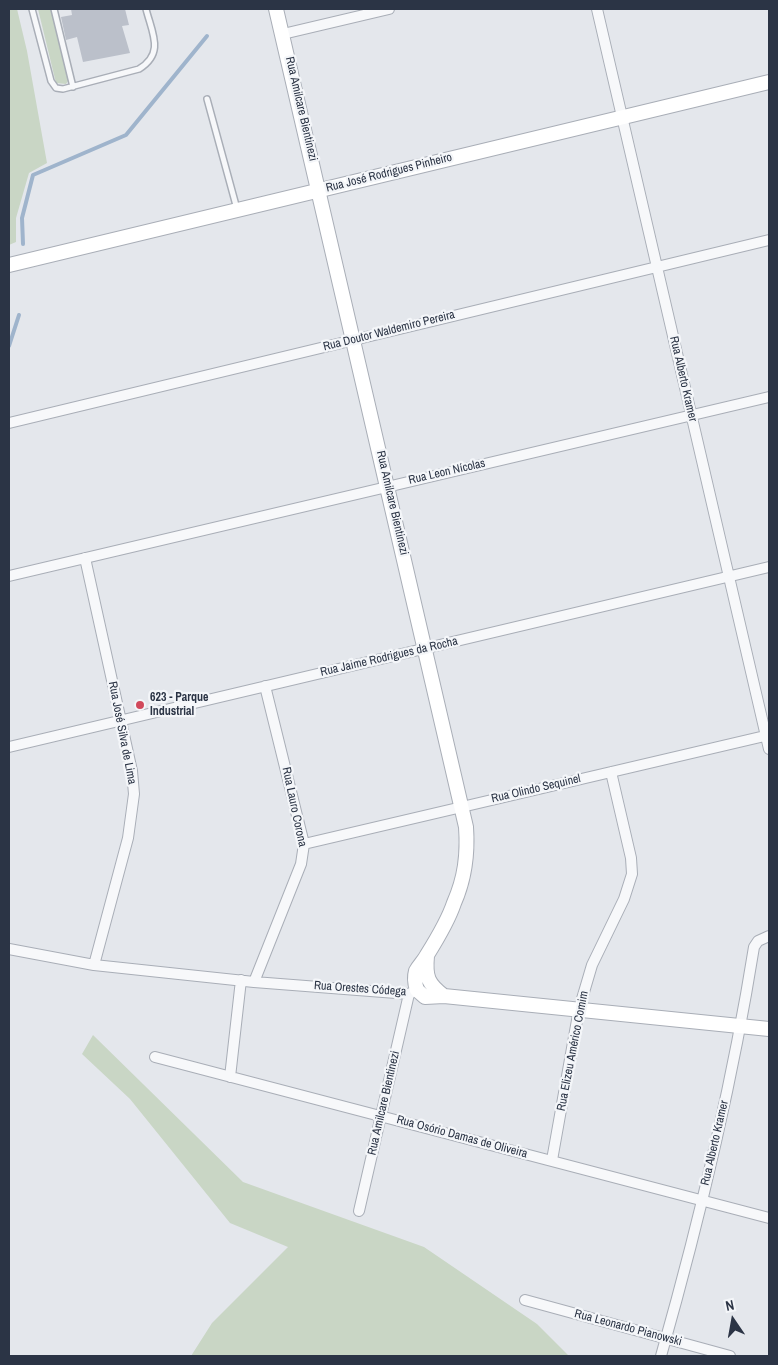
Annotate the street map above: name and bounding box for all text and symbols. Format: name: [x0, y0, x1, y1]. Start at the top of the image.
street label: Rua Amilcare Bientinezi: [282, 55, 320, 163]
street label: Rua José Rodrigues Pinheiro: [324, 150, 454, 196]
street label: Rua Doutor Waldemiro Pereira: [322, 308, 456, 354]
street label: Rua Alberto Kramer: [666, 335, 700, 423]
street label: Rua Amilcare Bientinezi: [373, 449, 411, 557]
street label: Rua Leon Nícolas: [407, 456, 487, 488]
street label: Rua Jaime Rodrigues da Rocha: [319, 634, 459, 680]
street label: Rua José Silva de Lima: [105, 680, 139, 786]
place label: 623 - Parque Industrial: [150, 691, 209, 719]
marker: 623 - Parque Industrial: [134, 699, 146, 711]
street label: Rua Lauro Corona: [279, 766, 309, 848]
street label: Rua Olindo Sequinel: [490, 772, 582, 806]
street label: Rua Orestes Códega: [313, 979, 407, 999]
street label: Rua Elizeu Américo Comim: [554, 990, 592, 1112]
street label: Rua Amilcare Bientinezi: [365, 1049, 403, 1157]
street label: Rua Alberto Kramer: [698, 1099, 732, 1187]
street label: Rua Osório Damas de Oliveira: [395, 1113, 529, 1161]
north arrow: [708, 1295, 758, 1345]
text: N: [724, 1296, 736, 1315]
street label: Rua Leonardo Pianowski: [573, 1307, 683, 1349]

